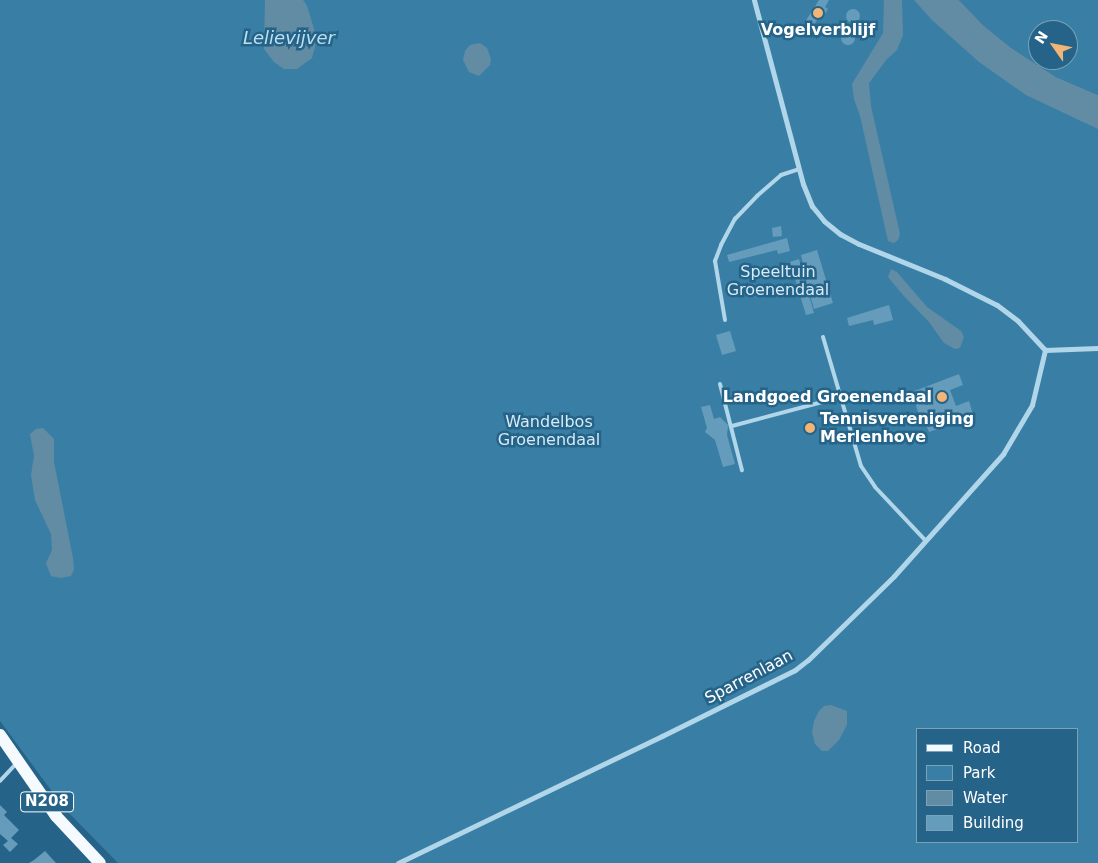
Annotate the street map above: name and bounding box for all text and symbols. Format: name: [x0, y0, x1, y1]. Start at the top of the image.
marker: Vogelverblijf: [812, 7, 824, 19]
place label: Vogelverblijf: [761, 20, 875, 40]
north arrow: [1028, 20, 1078, 70]
water label: Lelievijver: [243, 27, 335, 49]
text: N: [1031, 28, 1051, 47]
park label: Speeltuin Groenendaal: [727, 262, 829, 300]
place label: Landgoed Groenendaal: [723, 387, 932, 407]
marker: Landgoed Groenendaal: [936, 391, 948, 403]
place label: Tennisvereniging Merlenhove: [820, 409, 974, 447]
park label: Wandelbos Groenendaal: [498, 412, 600, 450]
marker: Tennisvereniging Merlenhove: [804, 422, 816, 434]
street label: Sparrenlaan: [702, 646, 796, 708]
legend: [916, 728, 1078, 843]
text: Road: [963, 739, 1001, 757]
text: Park: [963, 764, 995, 782]
text: Water: [963, 789, 1007, 807]
road number: N208: [20, 790, 74, 814]
text: Building: [963, 814, 1024, 832]

